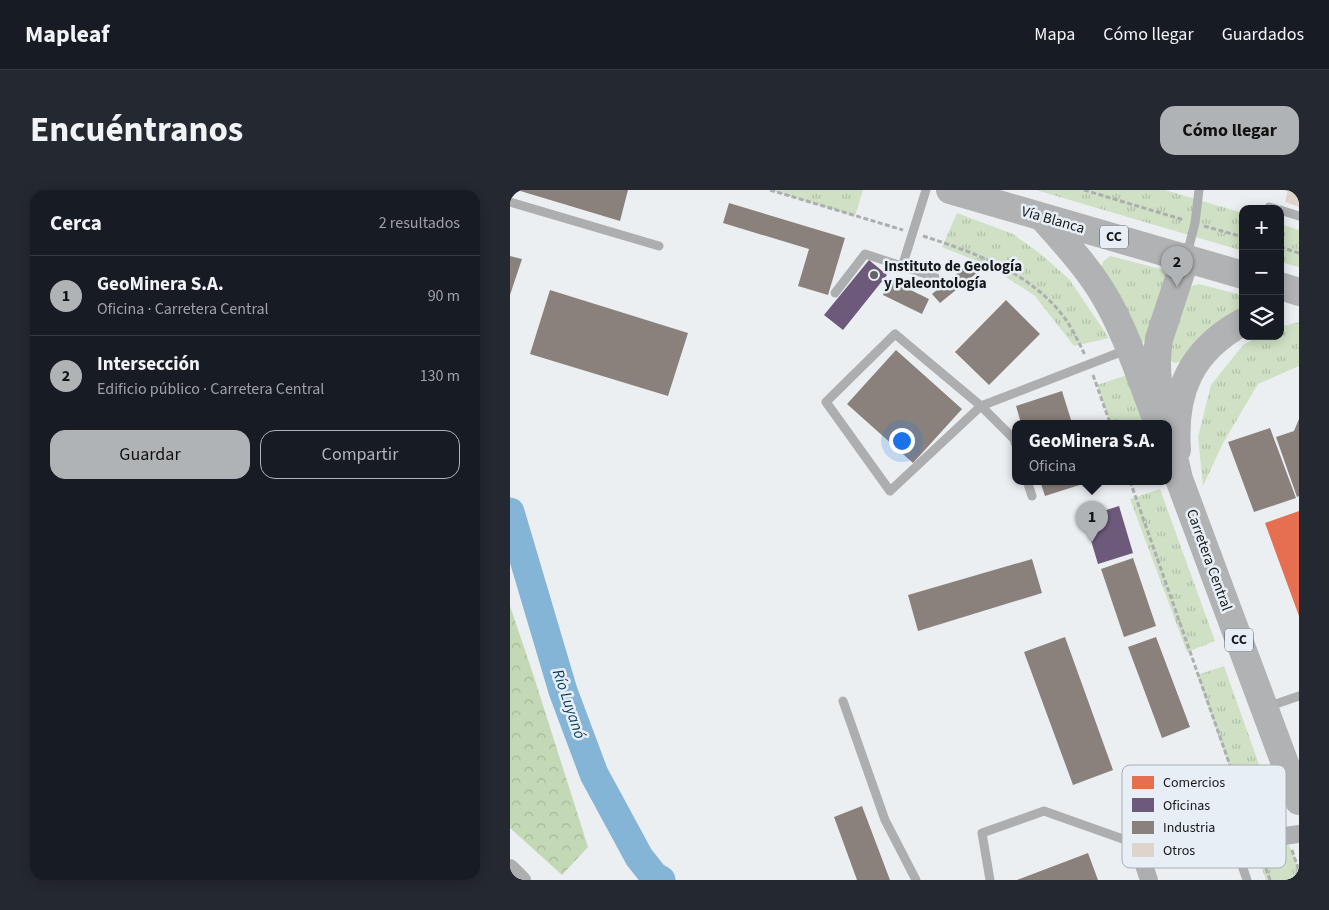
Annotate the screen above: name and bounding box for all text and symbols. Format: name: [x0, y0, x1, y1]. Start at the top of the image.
text: Mapleaf: [25, 17, 110, 52]
text: Mapa: [1034, 22, 1075, 47]
text: Cómo llegar: [1103, 22, 1194, 47]
text: Guardados: [1222, 22, 1304, 47]
text: Encuéntranos: [30, 105, 243, 155]
button: Cómo llegar: [1160, 106, 1299, 155]
street label: Vía Blanca: [1019, 201, 1087, 239]
map controls: [1239, 205, 1284, 340]
button: +: [1239, 205, 1284, 250]
text: Cerca: [50, 208, 102, 238]
text: 2 resultados: [379, 212, 460, 234]
road number: CC: [1100, 226, 1128, 248]
pin: 2: [1161, 246, 1193, 287]
button: −: [1239, 250, 1284, 295]
place label: Instituto de Geología y Paleontología: [884, 256, 1022, 294]
marker: Instituto de Geología y Paleontología: [868, 269, 880, 281]
text: GeoMinera S.A.: [97, 271, 224, 298]
text: 1: [62, 285, 70, 307]
text: 90 m: [428, 285, 460, 307]
button: layers: [1239, 295, 1284, 340]
text: Oficina · Carretera Central: [97, 298, 269, 320]
text: Intersección: [97, 351, 200, 378]
text: 2: [62, 365, 70, 387]
text: 130 m: [420, 365, 460, 387]
text: Edificio público · Carretera Central: [97, 378, 324, 400]
popup: [1012, 420, 1172, 485]
your location: [889, 428, 915, 454]
text: GeoMinera S.A.: [1029, 428, 1155, 455]
button: Guardar: [50, 430, 250, 479]
button: Compartir: [260, 430, 460, 479]
text: Oficina: [1029, 455, 1076, 477]
pin: 1: [1076, 501, 1108, 542]
street label: Carretera Central: [1181, 506, 1237, 614]
road number: CC: [1225, 628, 1253, 652]
water label: Río Luyanó: [547, 666, 591, 742]
legend: [1122, 765, 1286, 868]
text: Comercios: [1163, 773, 1225, 793]
text: Oficinas: [1163, 796, 1210, 816]
text: Industria: [1163, 818, 1215, 838]
text: Otros: [1163, 841, 1195, 861]

